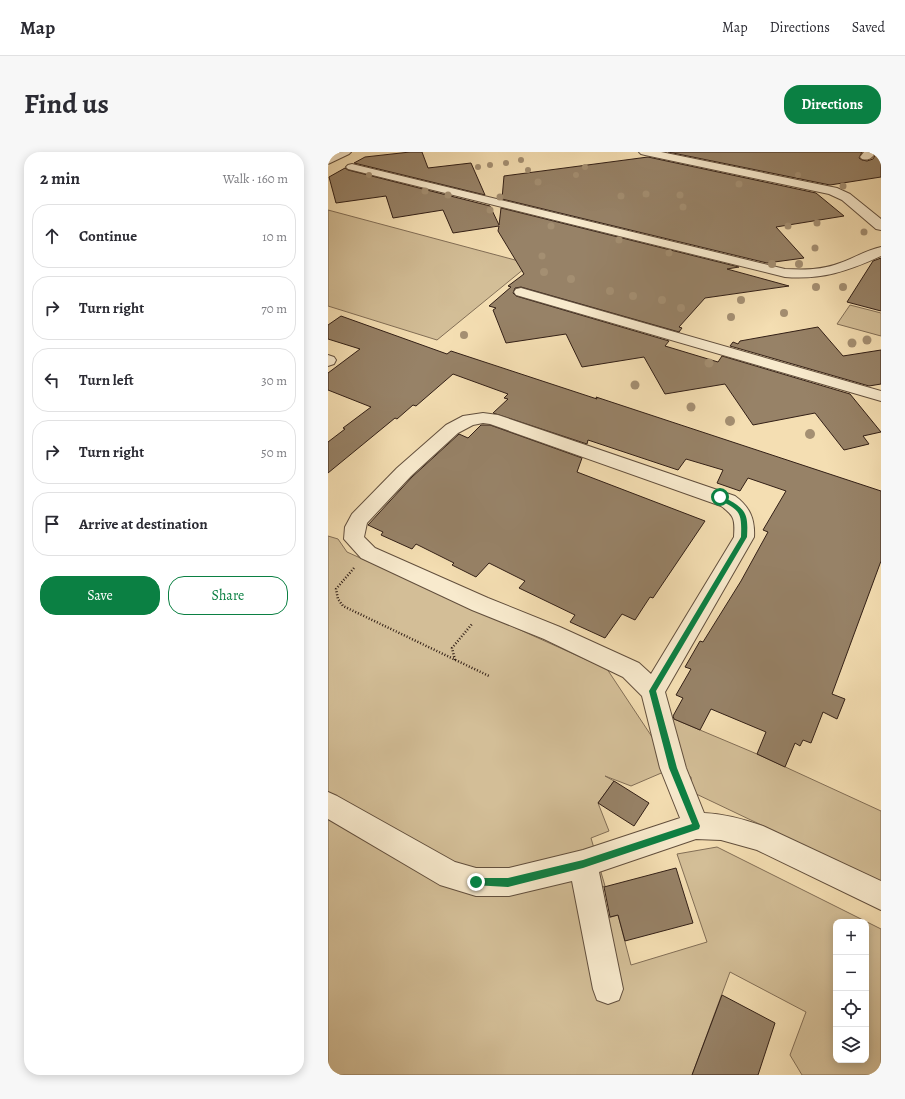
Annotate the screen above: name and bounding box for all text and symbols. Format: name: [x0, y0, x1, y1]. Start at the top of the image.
text: Map: [20, 15, 55, 41]
text: Map: [722, 18, 748, 37]
text: Directions: [770, 18, 830, 37]
text: Saved: [852, 18, 885, 37]
text: Find us: [24, 85, 109, 123]
button: Directions: [784, 85, 881, 124]
text: 2 min: [40, 167, 80, 190]
text: Walk · 160 m: [223, 170, 288, 187]
icon: ahead: [41, 225, 63, 247]
text: Continue: [79, 226, 137, 246]
text: 10 m: [262, 228, 287, 245]
icon: right: [41, 297, 63, 319]
text: Turn right: [79, 298, 144, 318]
text: 70 m: [261, 300, 287, 317]
icon: left: [41, 369, 63, 391]
text: Turn left: [79, 370, 134, 390]
text: 30 m: [261, 372, 287, 389]
icon: right: [41, 441, 63, 463]
text: Turn right: [79, 442, 144, 462]
text: 50 m: [261, 444, 287, 461]
route start: [711, 488, 729, 506]
icon: arrive: [41, 513, 63, 535]
text: Arrive at destination: [79, 514, 208, 534]
button: Save: [40, 576, 160, 615]
button: Share: [168, 576, 288, 615]
route end: [467, 873, 485, 891]
map controls: [833, 919, 869, 1063]
button: +: [833, 919, 869, 955]
button: −: [833, 955, 869, 991]
button: locate: [833, 991, 869, 1027]
button: layers: [833, 1027, 869, 1063]

